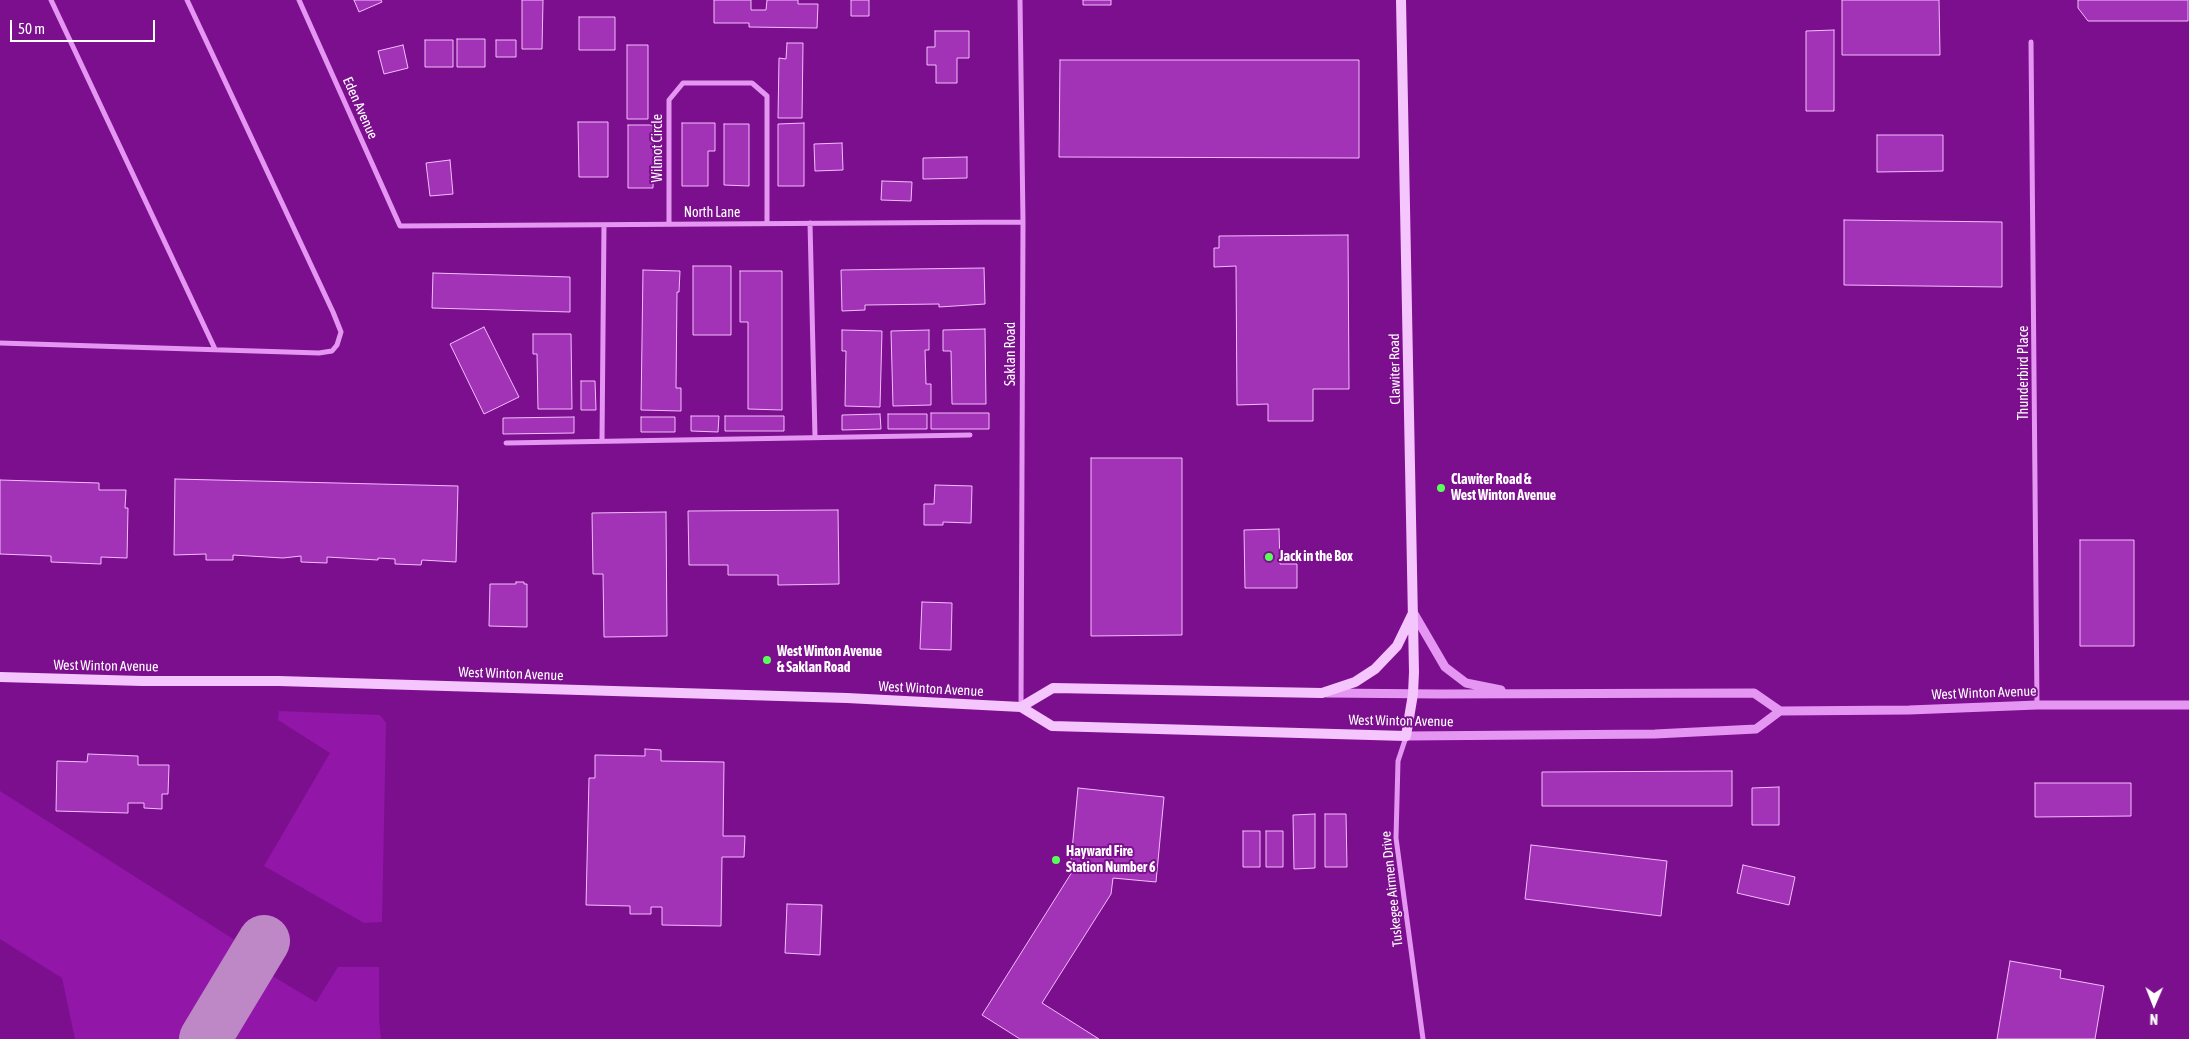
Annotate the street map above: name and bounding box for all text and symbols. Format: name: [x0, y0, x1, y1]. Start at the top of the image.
scale bar: [12, 10, 158, 42]
text: 50 m: [18, 20, 45, 37]
street label: Eden Avenue: [339, 74, 381, 142]
street label: Wilmot Circle: [650, 114, 666, 182]
street label: North Lane: [684, 205, 740, 221]
street label: Saklan Road: [1003, 322, 1019, 386]
street label: Thunderbird Place: [2016, 326, 2032, 420]
street label: Clawiter Road: [1386, 333, 1404, 405]
place label: Clawiter Road & West Winton Avenue: [1451, 472, 1556, 504]
marker: Clawiter Road & West Winton Avenue: [1435, 482, 1447, 494]
place label: Jack in the Box: [1279, 549, 1353, 565]
marker: Jack in the Box: [1263, 551, 1275, 563]
place label: West Winton Avenue & Saklan Road: [777, 644, 882, 676]
marker: West Winton Avenue & Saklan Road: [761, 654, 773, 666]
street label: West Winton Avenue: [53, 657, 159, 675]
street label: West Winton Avenue: [458, 664, 564, 684]
street label: West Winton Avenue: [878, 678, 984, 700]
street label: West Winton Avenue: [1931, 683, 2037, 703]
street label: West Winton Avenue: [1348, 712, 1454, 730]
street label: Tuskegee Airmen Drive: [1378, 830, 1406, 948]
place label: Hayward Fire Station Number 6: [1066, 844, 1156, 876]
marker: Hayward Fire Station Number 6: [1050, 854, 1062, 866]
north arrow: [2129, 979, 2179, 1029]
text: N: [2149, 1011, 2158, 1027]

